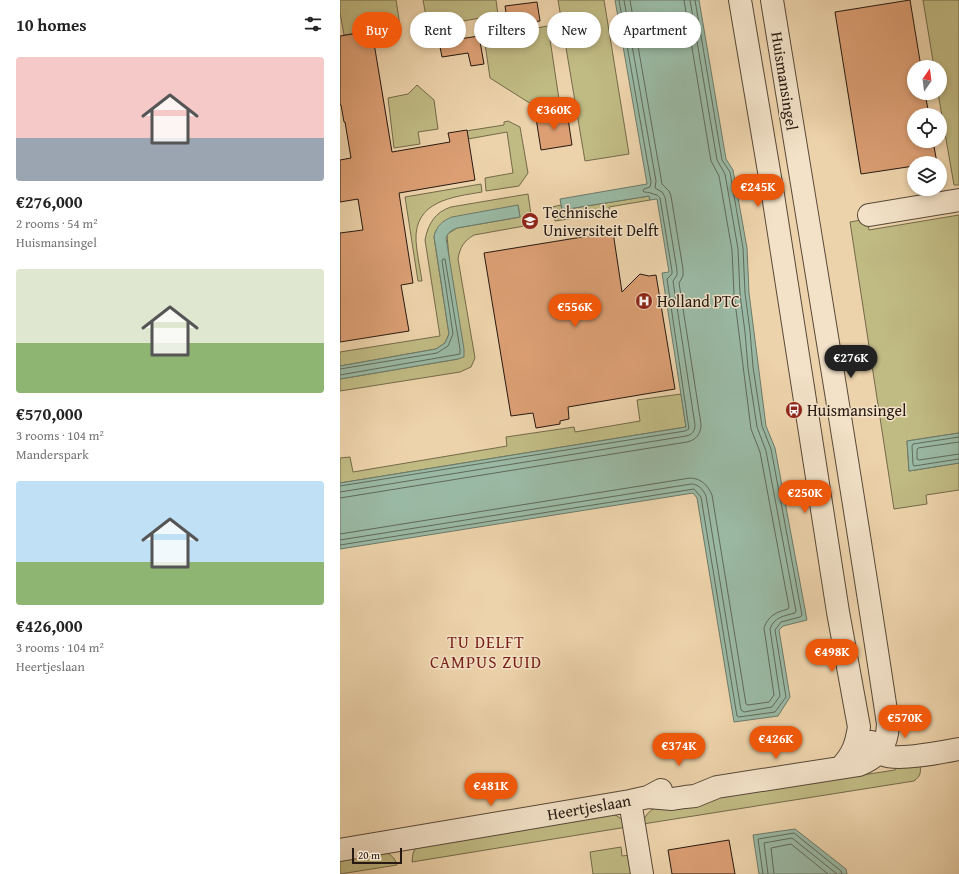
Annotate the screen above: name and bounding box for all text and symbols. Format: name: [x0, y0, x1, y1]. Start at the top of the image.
text: 10 homes: [16, 12, 87, 37]
chip: Buy: [352, 12, 402, 48]
chip: Rent: [410, 12, 466, 48]
chip: Filters: [474, 12, 539, 48]
chip: New: [547, 12, 601, 48]
chip: Apartment: [609, 12, 701, 48]
icon: filters: [302, 13, 324, 35]
street label: Huismansingel: [765, 30, 805, 133]
north arrow: [907, 60, 947, 100]
map controls: [907, 60, 947, 196]
icon: home: [134, 83, 206, 155]
pin: €360K: [526, 97, 582, 131]
text: €360K: [536, 100, 572, 119]
button: locate: [907, 108, 947, 148]
button: layers: [907, 156, 947, 196]
pin: €245K: [730, 174, 786, 208]
text: €245K: [740, 177, 776, 196]
text: €276,000: [16, 189, 82, 214]
place label: Technische Universiteit Delft: [543, 200, 659, 242]
school or university icon: Technische Universiteit Delft: [520, 211, 540, 231]
text: 2 rooms · 54 m²: [16, 214, 98, 233]
text: Huismansingel: [16, 233, 97, 252]
place label: Holland PTC: [657, 289, 740, 313]
hospital icon: Holland PTC: [634, 291, 654, 311]
pin: €556K: [547, 294, 603, 328]
icon: home: [134, 295, 206, 367]
text: €556K: [557, 297, 593, 316]
pin: €276K: [823, 345, 879, 379]
text: €276K: [833, 348, 869, 367]
place label: Huismansingel: [807, 398, 907, 422]
bus stop icon: Huismansingel: [784, 400, 804, 420]
text: €570,000: [16, 401, 82, 426]
text: 3 rooms · 104 m²: [16, 426, 104, 445]
text: Manderspark: [16, 445, 89, 464]
pin: €250K: [777, 480, 833, 514]
text: €250K: [787, 483, 823, 502]
icon: home: [134, 507, 206, 579]
text: €426,000: [16, 613, 82, 638]
district label: TU DELFT CAMPUS ZUID: [430, 629, 542, 674]
text: 3 rooms · 104 m²: [16, 638, 104, 657]
pin: €498K: [804, 639, 860, 673]
text: €498K: [814, 642, 850, 661]
text: Heertjeslaan: [16, 657, 85, 676]
pin: €570K: [877, 705, 933, 739]
text: €570K: [887, 708, 923, 727]
pin: €426K: [748, 726, 804, 760]
text: €426K: [758, 729, 794, 748]
pin: €374K: [651, 733, 707, 767]
text: €374K: [661, 736, 697, 755]
pin: €481K: [463, 773, 519, 807]
text: €481K: [473, 776, 509, 795]
street label: Heertjeslaan: [545, 788, 633, 826]
scale bar: [352, 846, 402, 865]
text: 20 m: [358, 847, 380, 863]

